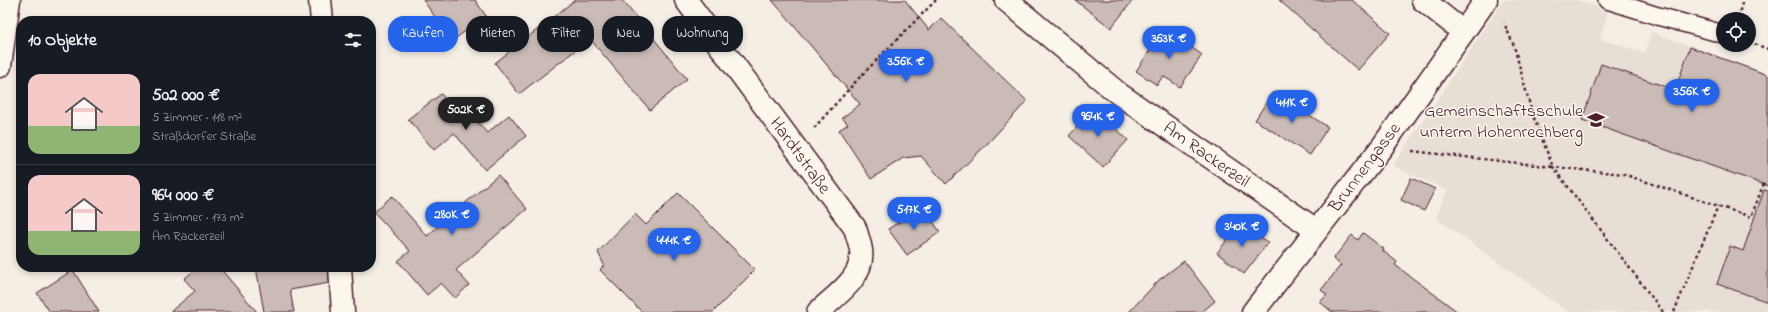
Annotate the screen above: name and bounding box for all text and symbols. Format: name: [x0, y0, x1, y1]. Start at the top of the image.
map controls: [1716, 12, 1756, 52]
button: locate: [1716, 12, 1756, 52]
chip: Kaufen: [388, 16, 458, 52]
chip: Mieten: [466, 16, 529, 52]
chip: Filter: [537, 16, 594, 52]
chip: Neu: [602, 16, 654, 52]
chip: Wohnung: [662, 16, 743, 52]
pin: 363K €: [1136, 26, 1202, 60]
text: 10 Objekte: [28, 28, 97, 53]
icon: filters: [342, 29, 364, 51]
text: 363K €: [1151, 29, 1187, 48]
pin: 356K €: [873, 49, 939, 83]
text: 356K €: [887, 52, 925, 71]
pin: 356K €: [1659, 79, 1725, 113]
text: 356K €: [1673, 82, 1711, 101]
text: 502 000 €: [152, 83, 220, 108]
icon: home: [60, 90, 108, 138]
pin: 411K €: [1259, 90, 1325, 124]
text: 411K €: [1276, 93, 1308, 112]
pin: 502K €: [433, 97, 499, 131]
place label: Gemeinschaftsschule unterm Hohenrechberg: [1420, 99, 1584, 147]
text: 502K €: [447, 100, 485, 119]
pin: 964K €: [1065, 104, 1131, 138]
text: 964K €: [1081, 107, 1115, 126]
text: 5 Zimmer · 118 m²: [152, 108, 242, 127]
school or university icon: Gemeinschaftsschule unterm Hohenrechberg: [1586, 110, 1606, 130]
street label: Hardtstraße: [762, 112, 837, 201]
street label: Am Rackerzeil: [1157, 116, 1255, 195]
street label: Brunnengasse: [1322, 117, 1409, 220]
text: Straßdorfer Straße: [152, 127, 256, 146]
text: 964 000 €: [152, 183, 214, 208]
icon: home: [60, 191, 108, 239]
pin: 517K €: [881, 197, 947, 231]
text: 517K €: [896, 200, 932, 219]
pin: 280K €: [419, 202, 485, 236]
text: 280K €: [434, 205, 470, 224]
text: 5 Zimmer · 173 m²: [152, 208, 244, 227]
pin: 340K €: [1209, 214, 1275, 248]
text: 340K €: [1225, 217, 1259, 236]
text: Am Rackerzeil: [152, 227, 225, 246]
pin: 444K €: [641, 228, 707, 262]
text: 444K €: [657, 231, 691, 250]

